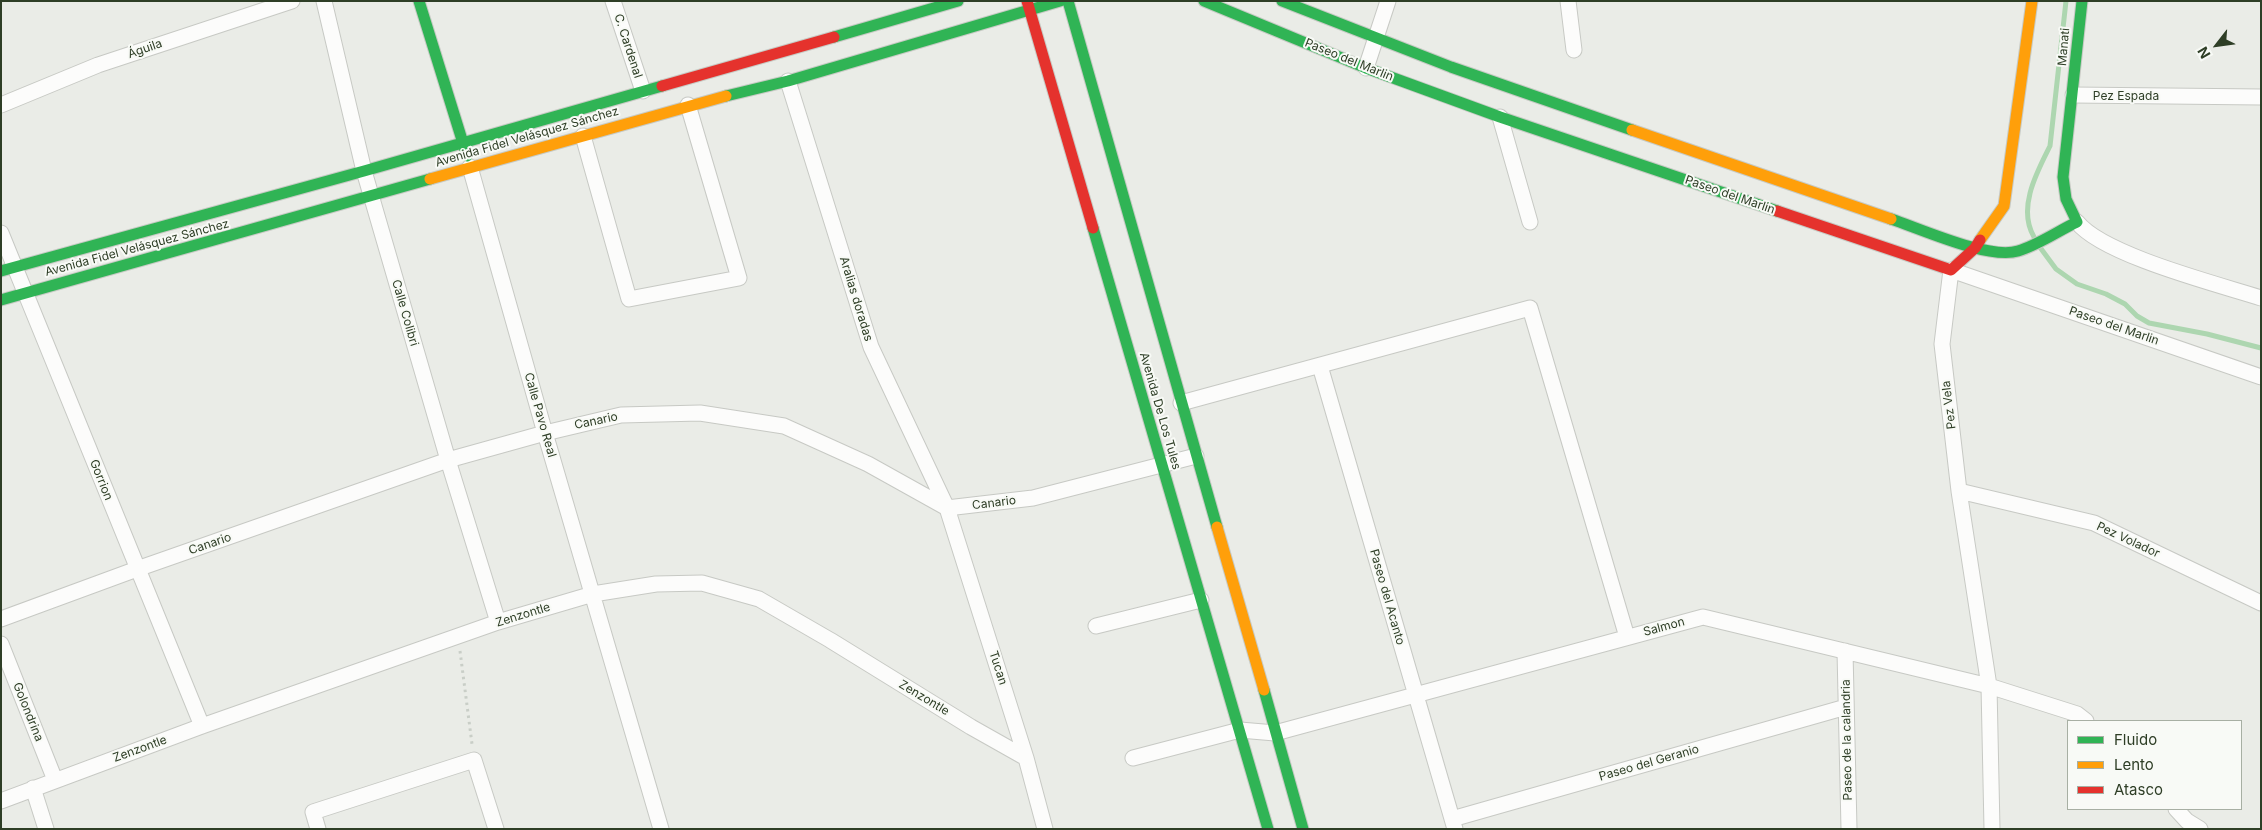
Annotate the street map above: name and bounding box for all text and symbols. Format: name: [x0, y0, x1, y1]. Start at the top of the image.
street label: C. Cardenal: [611, 12, 645, 80]
north arrow: [2192, 20, 2242, 70]
street label: Manati: [2055, 27, 2073, 67]
street label: Águila: [126, 36, 164, 62]
street label: Paseo del Marlin: [1303, 36, 1395, 84]
text: N: [2194, 44, 2214, 62]
street label: Pez Espada: [2093, 89, 2159, 103]
street label: Avenida Fidel Velásquez Sánchez: [434, 104, 620, 170]
street label: Paseo del Marlin: [1683, 173, 1777, 217]
street label: Avenida Fidel Velásquez Sánchez: [43, 216, 231, 280]
street label: Aralias doradas: [836, 255, 876, 343]
street label: Calle Colibri: [389, 278, 421, 348]
street label: Paseo del Marlin: [2067, 304, 2161, 348]
street label: Avenida De Los Tules: [1136, 351, 1184, 471]
street label: Calle Pavo Real: [521, 371, 559, 459]
street label: Pez Vela: [1939, 380, 1959, 430]
street label: Canario: [573, 409, 619, 433]
street label: Gorrion: [86, 457, 116, 503]
street label: Canario: [971, 493, 1017, 513]
street label: Pez Volador: [2094, 519, 2162, 561]
street label: Canario: [187, 530, 233, 558]
street label: Paseo del Acanto: [1366, 547, 1408, 647]
street label: Zenzontle: [494, 600, 552, 630]
street label: Salmon: [1642, 615, 1686, 639]
street label: Tucan: [986, 649, 1010, 687]
street label: Zenzontle: [896, 677, 952, 719]
street label: Paseo de la calandria: [1839, 679, 1855, 801]
street label: Golondrina: [10, 681, 46, 743]
legend: [2067, 720, 2242, 810]
text: Fluido: [2114, 730, 2157, 749]
street label: Zenzontle: [111, 733, 169, 765]
street label: Paseo del Geranio: [1597, 742, 1701, 784]
text: Lento: [2114, 755, 2154, 774]
text: Atasco: [2114, 780, 2163, 799]

